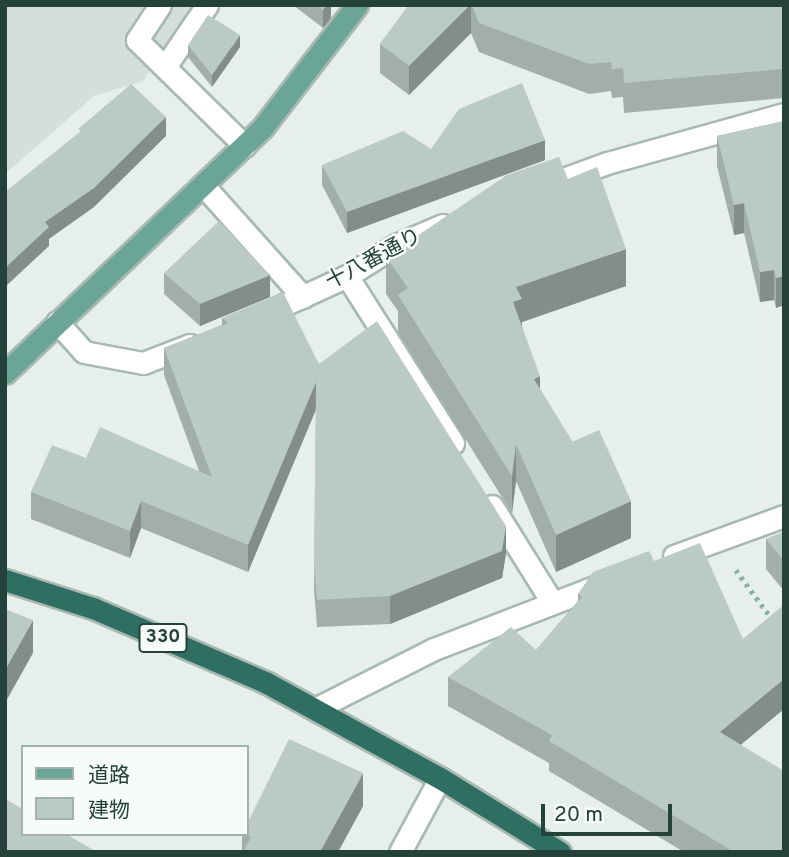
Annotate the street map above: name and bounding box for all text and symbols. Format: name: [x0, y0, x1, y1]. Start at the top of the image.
street label: 十八番通り: [322, 224, 426, 296]
road number: 330: [138, 622, 188, 653]
legend: [21, 745, 248, 836]
text: 道路: [88, 763, 130, 790]
scale bar: [544, 790, 675, 834]
text: 建物: [88, 798, 130, 825]
text: 20 m: [554, 802, 603, 829]

